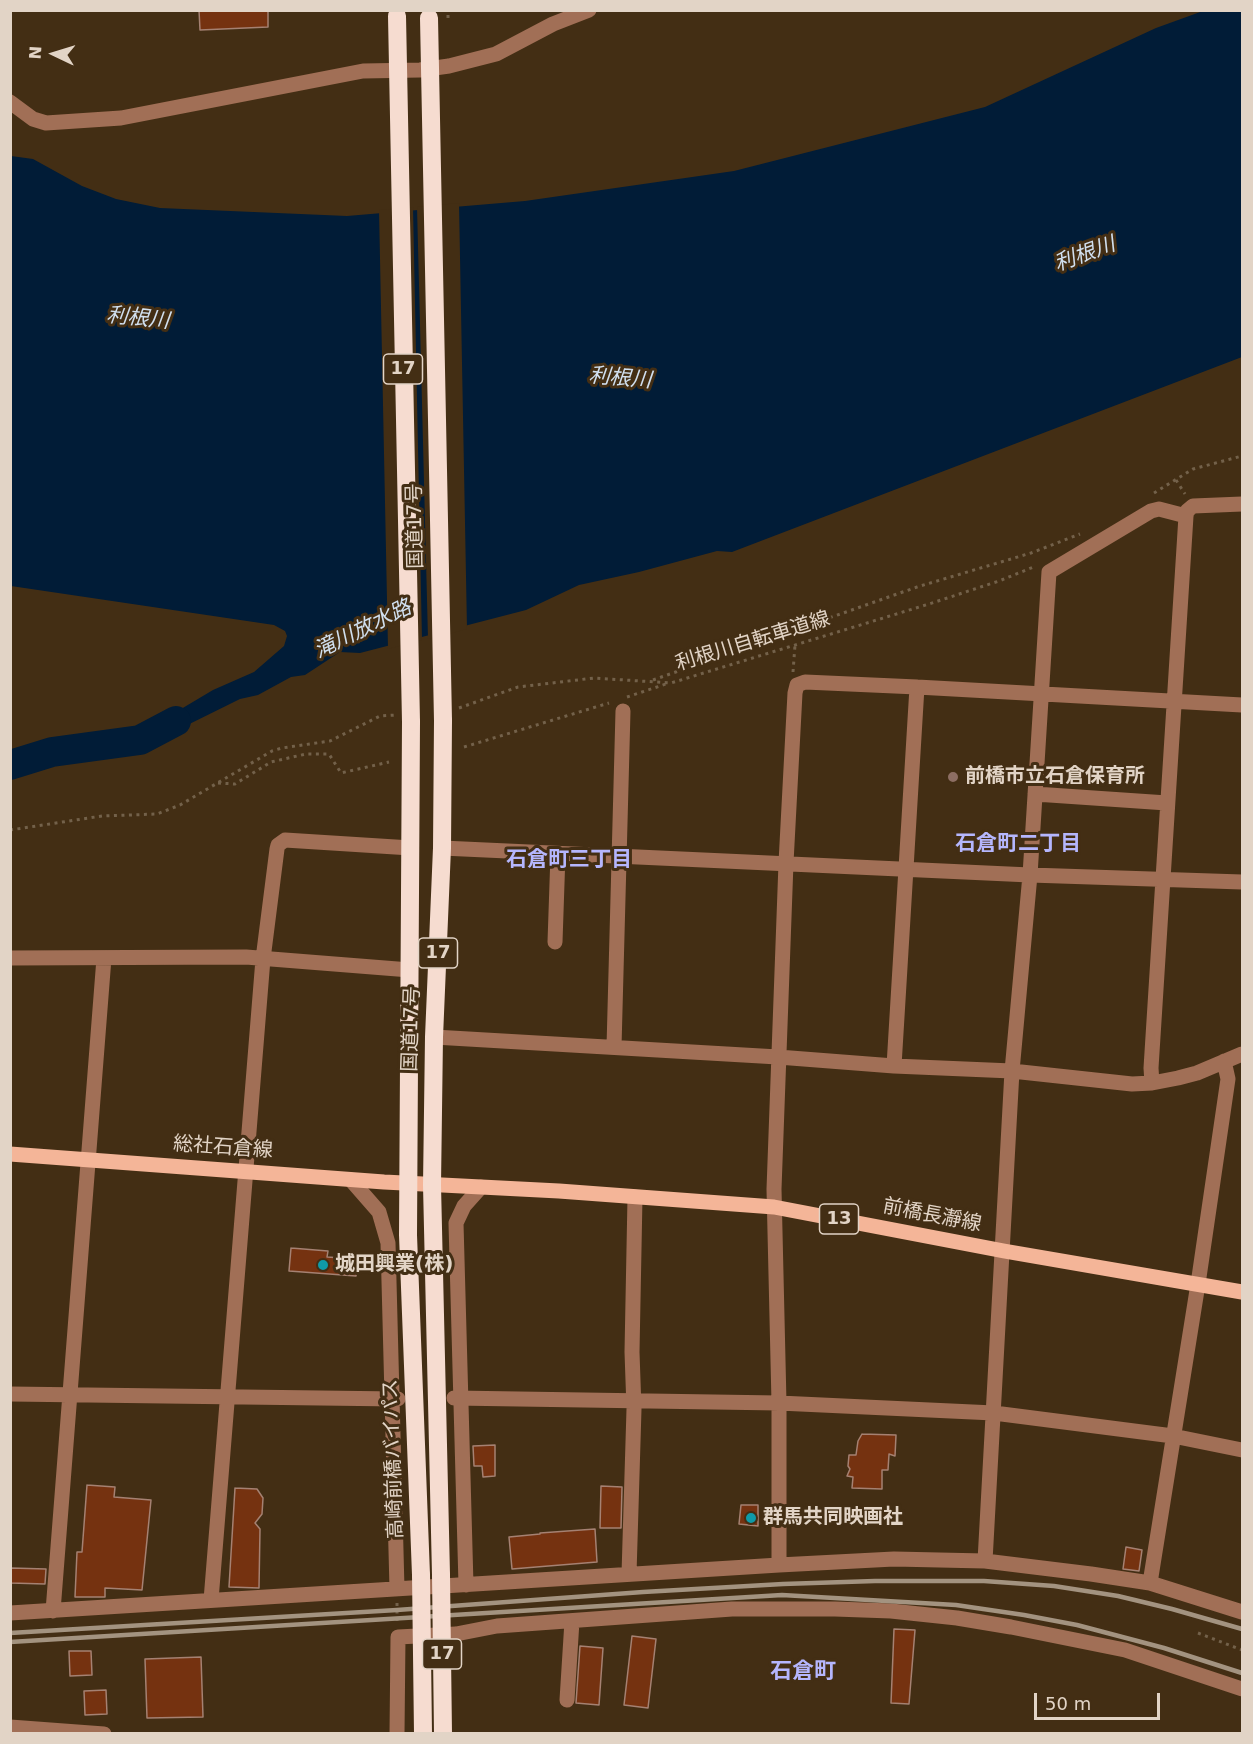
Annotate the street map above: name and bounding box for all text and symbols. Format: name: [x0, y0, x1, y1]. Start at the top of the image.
north arrow: [24, 24, 84, 84]
text: N: [26, 45, 45, 60]
water label: 利根川: [1051, 232, 1119, 278]
water label: 利根川: [105, 303, 171, 335]
road number: 17: [384, 354, 422, 384]
water label: 利根川: [588, 364, 652, 394]
street label: 国道17号: [403, 483, 429, 569]
water label: 滝川放水路: [310, 596, 416, 664]
street label: 利根川自転車道線: [673, 607, 833, 677]
place label: 前橋市立石倉保育所: [965, 765, 1145, 789]
marker: 前橋市立石倉保育所: [946, 770, 960, 784]
district label: 石倉町二丁目: [955, 832, 1081, 858]
district label: 石倉町三丁目: [506, 848, 632, 874]
road number: 17: [418, 938, 458, 968]
street label: 国道17号: [399, 986, 425, 1072]
street label: 総社石倉線: [172, 1133, 274, 1163]
street label: 前橋長瀞線: [881, 1195, 983, 1237]
road number: 13: [820, 1204, 858, 1234]
place label: 城田興業(株): [335, 1253, 453, 1277]
marker: 城田興業(株): [316, 1258, 330, 1272]
street label: 高崎前橋バイパス: [379, 1379, 409, 1539]
place label: 群馬共同映画社: [763, 1506, 903, 1530]
marker: 群馬共同映画社: [744, 1511, 758, 1525]
road number: 17: [422, 1639, 462, 1669]
district label: 石倉町: [770, 1659, 836, 1685]
scale bar: [1037, 1681, 1163, 1719]
text: 50 m: [1045, 1693, 1091, 1714]

